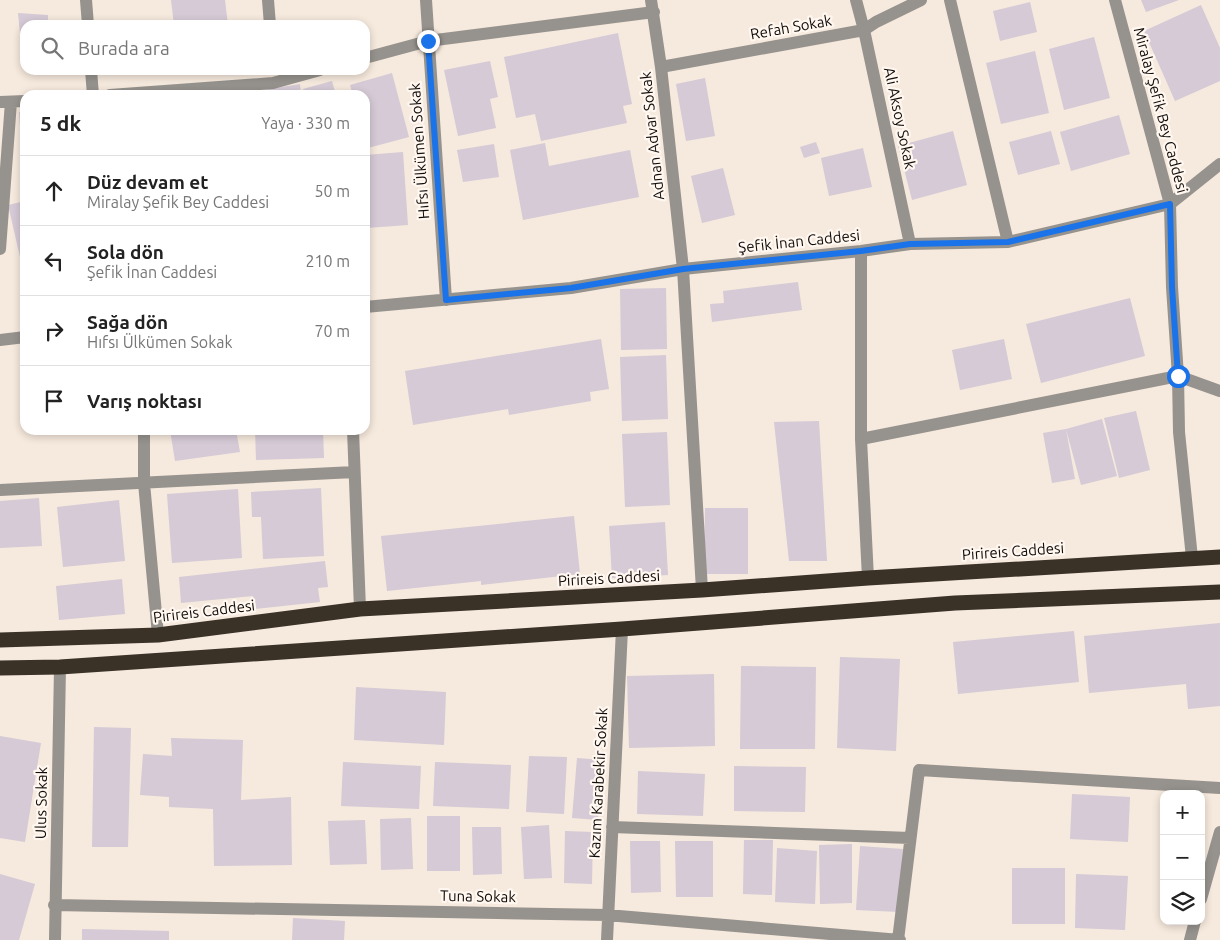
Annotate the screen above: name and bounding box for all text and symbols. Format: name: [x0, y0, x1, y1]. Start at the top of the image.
street label: Refah Sokak: [749, 11, 834, 43]
search box: [20, 20, 370, 75]
street label: Miralay Şefik Bey Caddesi: [1131, 25, 1191, 195]
route end: [417, 30, 440, 53]
icon: search: [38, 34, 66, 62]
text: Burada ara: [78, 37, 170, 59]
street label: Ali Aksoy Sokak: [881, 66, 919, 171]
street label: Adnan Advar Sokak: [637, 71, 667, 201]
street label: Hıfsı Ülkümen Sokak: [406, 82, 432, 220]
text: 5 dk: [40, 111, 81, 135]
text: Yaya · 330 m: [261, 114, 350, 132]
text: Düz devam et: [87, 171, 208, 193]
icon: ahead: [40, 177, 68, 205]
text: 50 m: [314, 182, 350, 200]
text: Miralay Şefik Bey Caddesi: [87, 193, 269, 211]
street label: Şefik İnan Caddesi: [737, 226, 861, 256]
text: Sola dön: [87, 241, 164, 263]
icon: left: [40, 247, 68, 275]
text: 210 m: [305, 252, 350, 270]
text: Şefik İnan Caddesi: [87, 263, 217, 281]
text: Sağa dön: [87, 311, 168, 333]
icon: right: [40, 317, 68, 345]
text: 70 m: [314, 322, 350, 340]
text: Hıfsı Ülkümen Sokak: [87, 333, 233, 351]
route start: [1167, 365, 1190, 388]
icon: arrive: [40, 387, 68, 415]
text: Varış noktası: [87, 390, 202, 412]
street label: Pirireis Caddesi: [961, 539, 1065, 563]
street label: Pirireis Caddesi: [557, 567, 661, 589]
street label: Pirireis Caddesi: [152, 596, 256, 626]
street label: Kazım Karabekir Sokak: [586, 707, 610, 859]
street label: Ulus Sokak: [32, 766, 50, 839]
map controls: [1160, 790, 1205, 925]
button: +: [1160, 790, 1205, 835]
button: −: [1160, 835, 1205, 880]
button: layers: [1160, 880, 1205, 925]
street label: Tuna Sokak: [440, 887, 516, 905]

